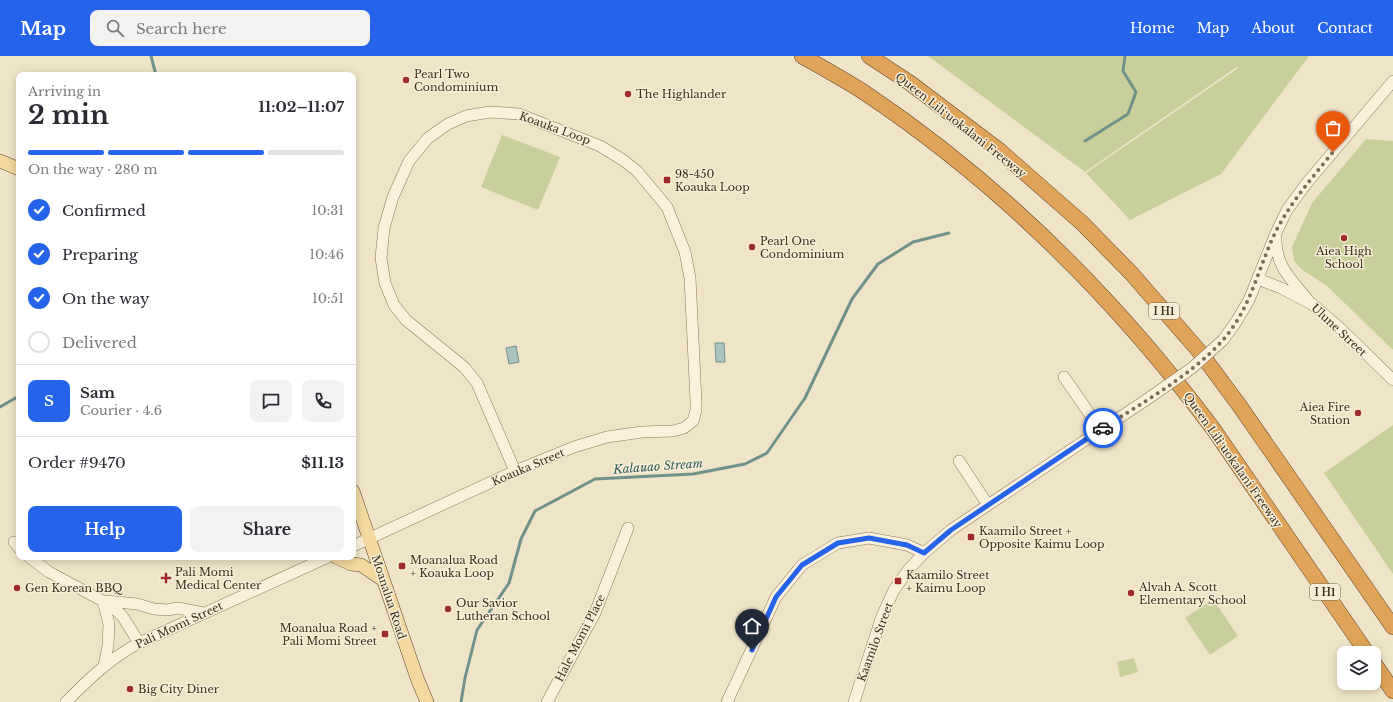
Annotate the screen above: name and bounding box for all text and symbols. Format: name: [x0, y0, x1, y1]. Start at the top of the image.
search box: [90, 10, 370, 46]
text: Map: [20, 17, 66, 40]
icon: search: [104, 17, 126, 39]
text: Search here: [136, 19, 227, 38]
text: Home: [1130, 19, 1175, 37]
text: Map: [1197, 19, 1229, 37]
text: About: [1251, 19, 1295, 37]
text: Contact: [1317, 19, 1373, 37]
place label: Pearl Two Condominium: [414, 67, 498, 94]
street label: Queen Liliʻuokalani Freeway: [893, 69, 1029, 181]
marker: Pearl Two Condominium: [401, 75, 411, 85]
text: Arriving in: [28, 83, 101, 100]
place label: The Highlander: [636, 87, 727, 101]
marker: The Highlander: [623, 89, 633, 99]
text: 11:02–11:07: [258, 97, 344, 116]
text: 2 min: [28, 99, 109, 131]
street label: Koauka Loop: [518, 109, 592, 147]
pin: [1316, 111, 1350, 152]
icon: bag: [1322, 117, 1344, 139]
text: On the way · 280 m: [28, 161, 157, 178]
place label: 98-450 Koauka Loop: [675, 167, 750, 194]
marker: 98-450 Koauka Loop: [662, 175, 672, 185]
icon: check: [28, 199, 50, 221]
text: Confirmed: [62, 201, 146, 220]
text: 10:31: [311, 202, 344, 219]
marker: Aiea High School: [1339, 233, 1349, 243]
place label: Pearl One Condominium: [760, 234, 844, 261]
marker: Pearl One Condominium: [747, 242, 757, 252]
icon: check: [28, 243, 50, 265]
place label: Aiea High School: [1315, 244, 1372, 271]
text: Preparing: [62, 245, 138, 264]
text: 10:46: [309, 246, 344, 263]
icon: check: [28, 287, 50, 309]
text: On the way: [62, 289, 150, 308]
text: 10:51: [312, 290, 344, 307]
street label: Ulune Street: [1308, 301, 1370, 360]
road number: I H1: [1149, 303, 1179, 319]
text: Delivered: [62, 333, 137, 352]
button: chat: [250, 380, 292, 422]
button: phone: [302, 380, 344, 422]
text: Sam: [80, 383, 115, 402]
street label: Queen Liliʻuokalani Freeway: [1181, 389, 1285, 531]
text: S: [44, 391, 54, 410]
place label: Aiea Fire Station: [1299, 400, 1350, 427]
text: Courier · 4.6: [80, 402, 162, 419]
courier: [1083, 408, 1123, 448]
marker: Aiea Fire Station: [1353, 408, 1363, 418]
icon: car: [1092, 417, 1114, 439]
street label: Koauka Street: [489, 445, 567, 489]
text: Order #9470: [28, 453, 126, 472]
text: $11.13: [301, 453, 344, 472]
water label: Kalauao Stream: [612, 455, 704, 477]
button: Help: [28, 506, 182, 552]
button: Share: [190, 506, 344, 552]
place label: Kaamilo Street + Opposite Kaimu Loop: [979, 524, 1105, 551]
marker: Kaamilo Street + Opposite Kaimu Loop: [966, 532, 976, 542]
street label: Moanalua Road: [369, 553, 409, 642]
place label: Moanalua Road + Koauka Loop: [410, 553, 499, 580]
marker: Moanalua Road + Koauka Loop: [397, 561, 407, 571]
place label: Pali Momi Medical Center: [175, 565, 262, 592]
place label: Kaamilo Street + Kaimu Loop: [906, 568, 990, 595]
marker: Pali Momi Medical Center: [160, 572, 172, 584]
marker: Kaamilo Street + Kaimu Loop: [893, 576, 903, 586]
place label: Alvah A. Scott Elementary School: [1138, 580, 1247, 607]
place label: Gen Korean BBQ: [25, 581, 123, 595]
marker: Gen Korean BBQ: [12, 583, 22, 593]
road number: I H1: [1310, 584, 1340, 600]
marker: Alvah A. Scott Elementary School: [1126, 588, 1136, 598]
street label: Hale Momi Place: [552, 592, 608, 684]
place label: Our Savior Lutheran School: [456, 596, 550, 623]
street label: Pali Momi Street: [133, 598, 226, 651]
street label: Kaamilo Street: [854, 600, 896, 684]
marker: Our Savior Lutheran School: [443, 604, 453, 614]
pin: [735, 609, 769, 650]
icon: home: [741, 615, 763, 637]
place label: Moanalua Road + Pali Momi Street: [280, 621, 378, 648]
marker: Moanalua Road + Pali Momi Street: [380, 629, 390, 639]
map controls: [1337, 646, 1381, 690]
button: layers: [1337, 646, 1381, 690]
place label: Big City Diner: [138, 682, 220, 696]
marker: Big City Diner: [125, 684, 135, 694]

